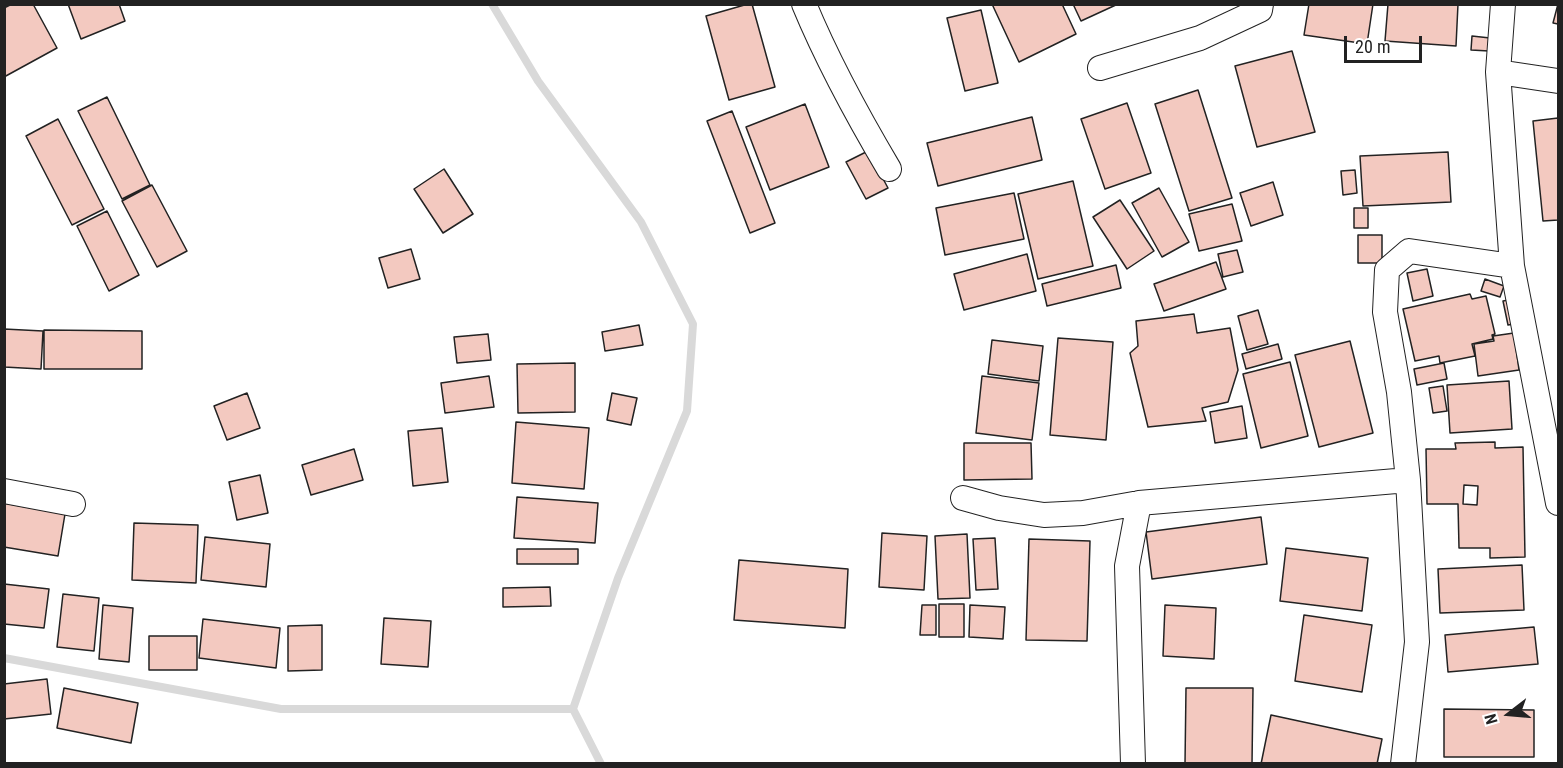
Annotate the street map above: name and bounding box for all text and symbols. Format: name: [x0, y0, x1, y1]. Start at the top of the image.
scale bar: [1347, 24, 1425, 62]
text: 20 m: [1355, 36, 1390, 57]
north arrow: [1479, 684, 1539, 744]
text: N: [1481, 712, 1502, 726]

